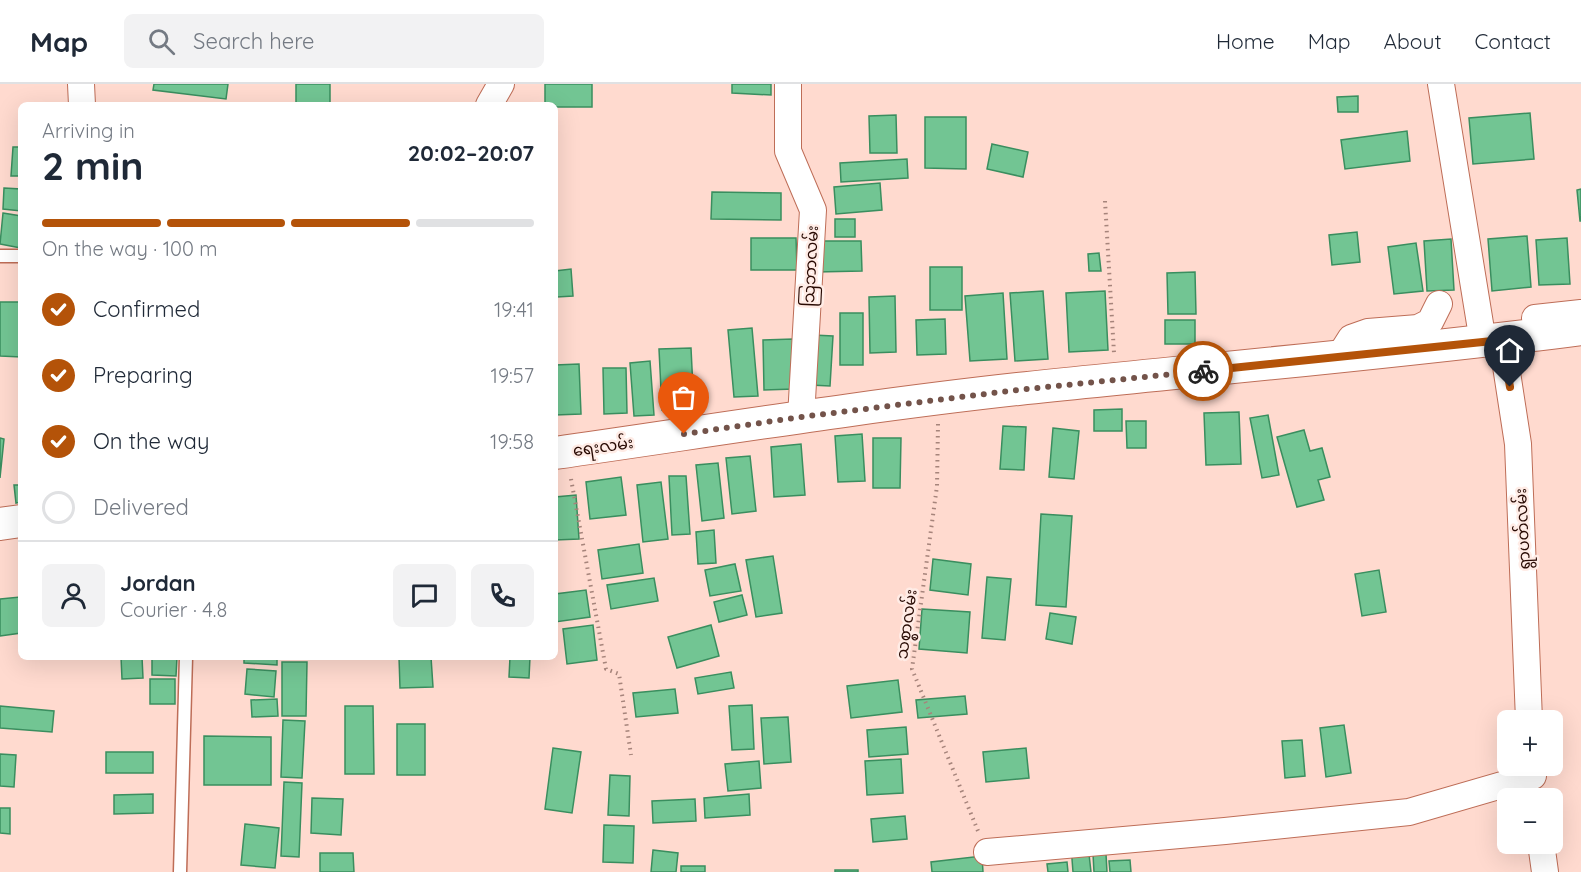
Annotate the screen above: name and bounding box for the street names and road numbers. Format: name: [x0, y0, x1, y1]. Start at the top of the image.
street label: သြဘာလမ်း: [797, 225, 826, 307]
street label: ရေးလမ်း: [571, 431, 635, 464]
street label: ရွာပတ်လမ်း: [1509, 488, 1538, 570]
street label: သစ္စာလမ်း: [890, 588, 925, 661]

